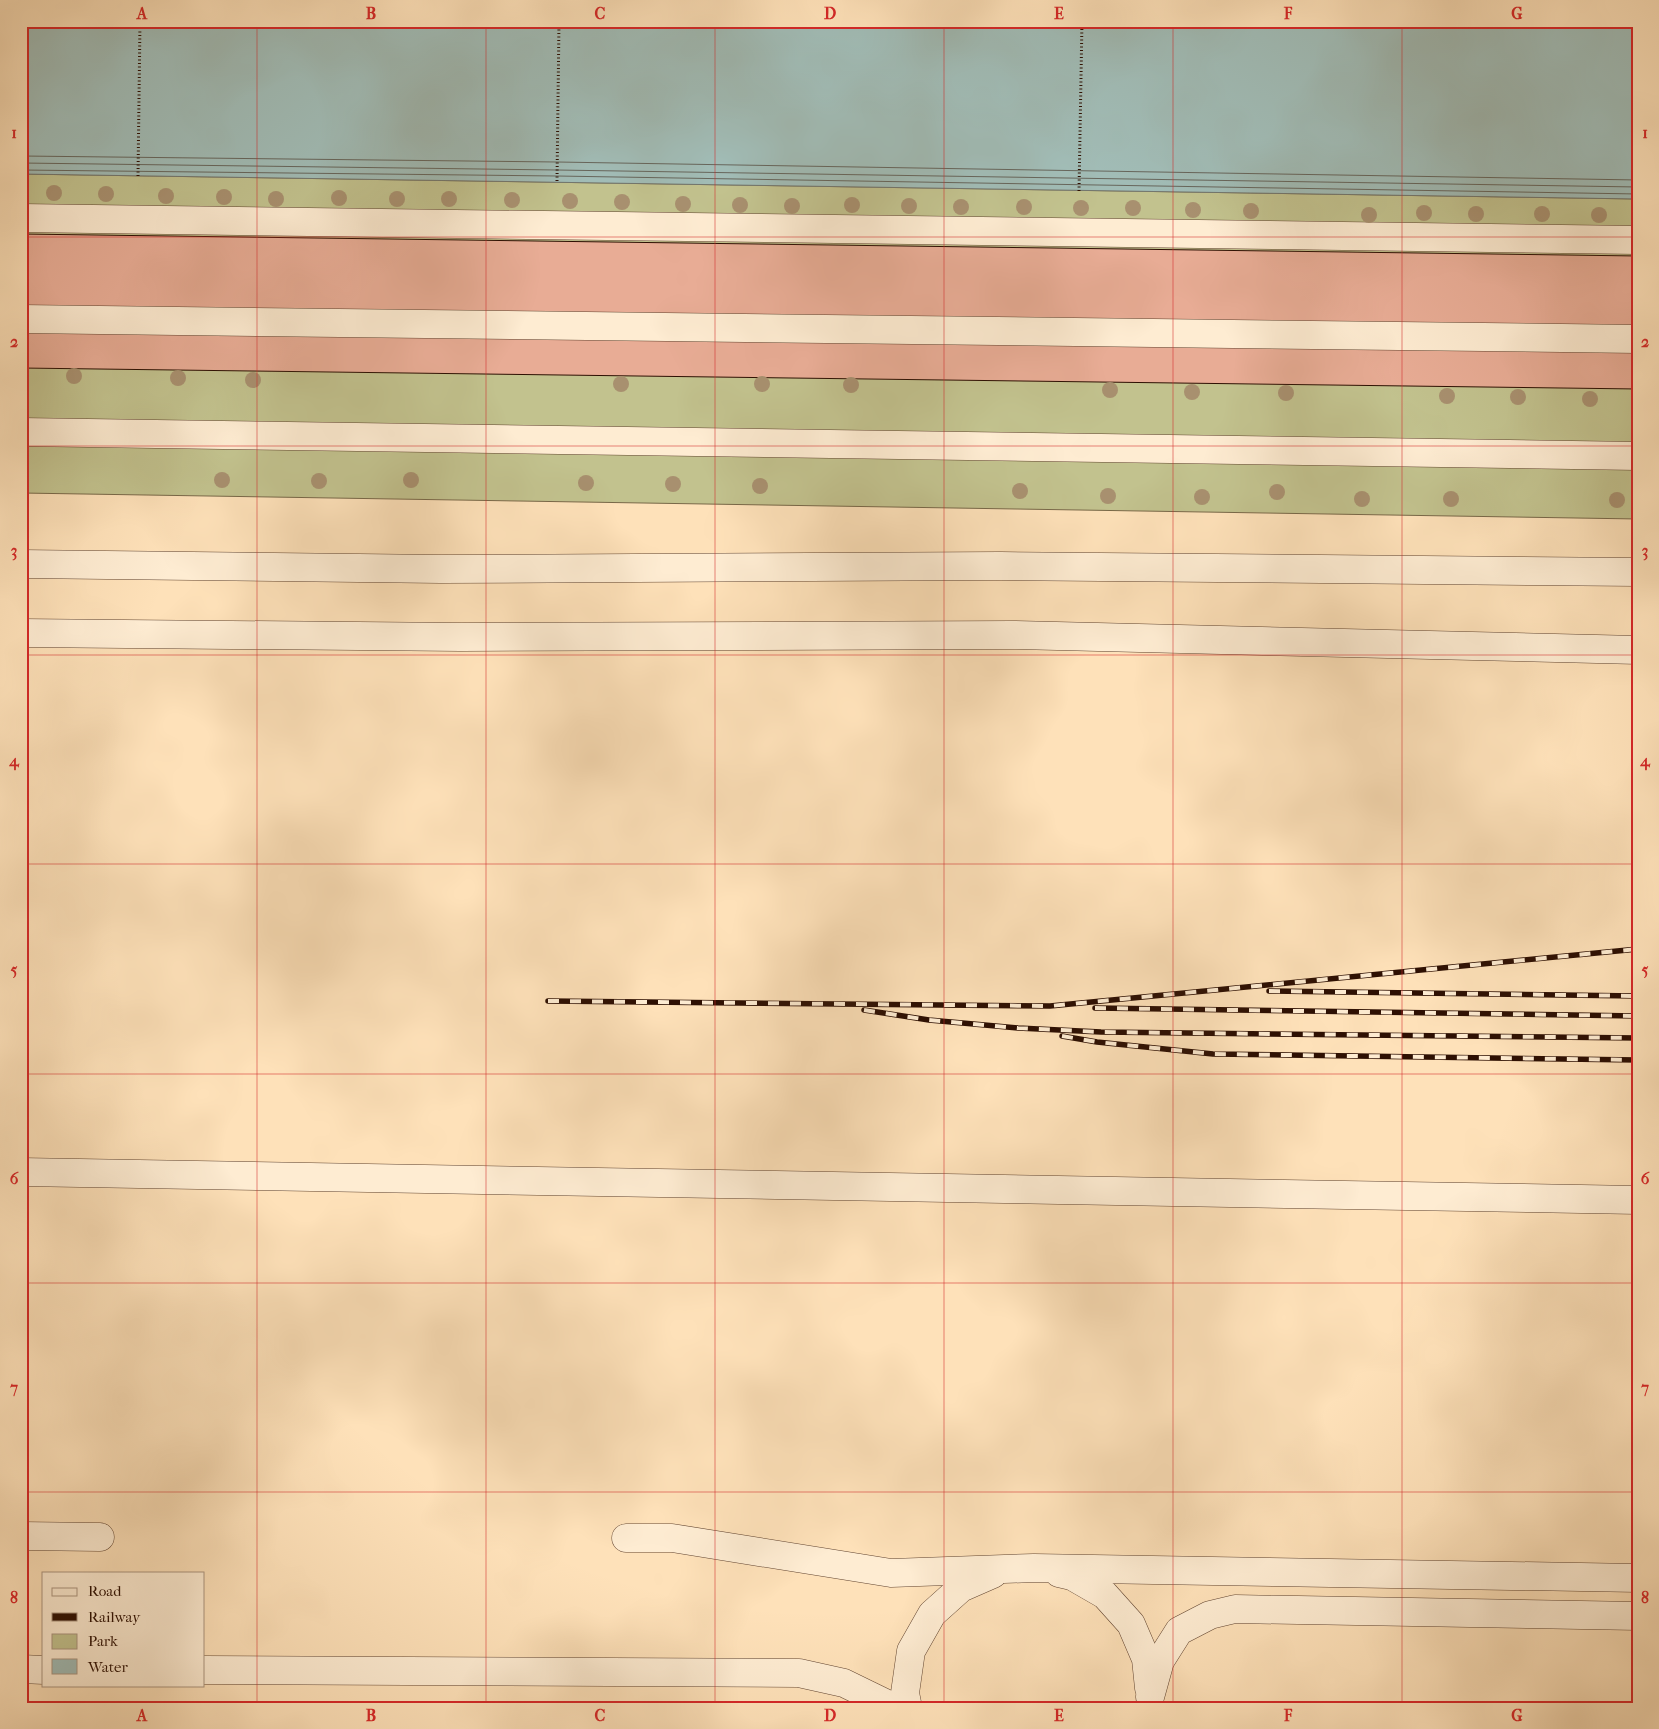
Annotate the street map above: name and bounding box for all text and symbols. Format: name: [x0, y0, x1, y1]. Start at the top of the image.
text: A: [136, 4, 148, 23]
text: B: [366, 4, 376, 23]
text: C: [595, 4, 606, 23]
text: D: [824, 4, 836, 23]
text: E: [1054, 4, 1064, 23]
text: F: [1283, 4, 1293, 23]
text: G: [1511, 4, 1523, 23]
text: 1: [11, 123, 17, 142]
text: 1: [1642, 123, 1648, 142]
text: 2: [10, 332, 18, 351]
text: 2: [1641, 332, 1649, 351]
text: 3: [11, 541, 17, 561]
text: 3: [1642, 541, 1648, 561]
text: 4: [8, 751, 20, 771]
text: 4: [1639, 751, 1651, 771]
text: 5: [11, 960, 18, 979]
text: 5: [1642, 960, 1649, 979]
text: 6: [10, 1169, 19, 1188]
text: 6: [1641, 1169, 1650, 1188]
text: 7: [9, 1378, 18, 1397]
text: 7: [1640, 1378, 1649, 1397]
legend: [42, 1572, 205, 1686]
text: Road: [88, 1582, 122, 1600]
text: 8: [10, 1588, 18, 1607]
text: 8: [1641, 1588, 1649, 1607]
text: Railway: [88, 1608, 141, 1626]
text: Park: [88, 1632, 118, 1650]
text: Water: [87, 1658, 128, 1676]
text: A: [136, 1706, 148, 1725]
text: B: [366, 1706, 376, 1725]
text: C: [595, 1706, 606, 1725]
text: D: [824, 1706, 836, 1725]
text: E: [1054, 1706, 1064, 1725]
text: F: [1283, 1706, 1293, 1725]
text: G: [1511, 1706, 1523, 1725]

